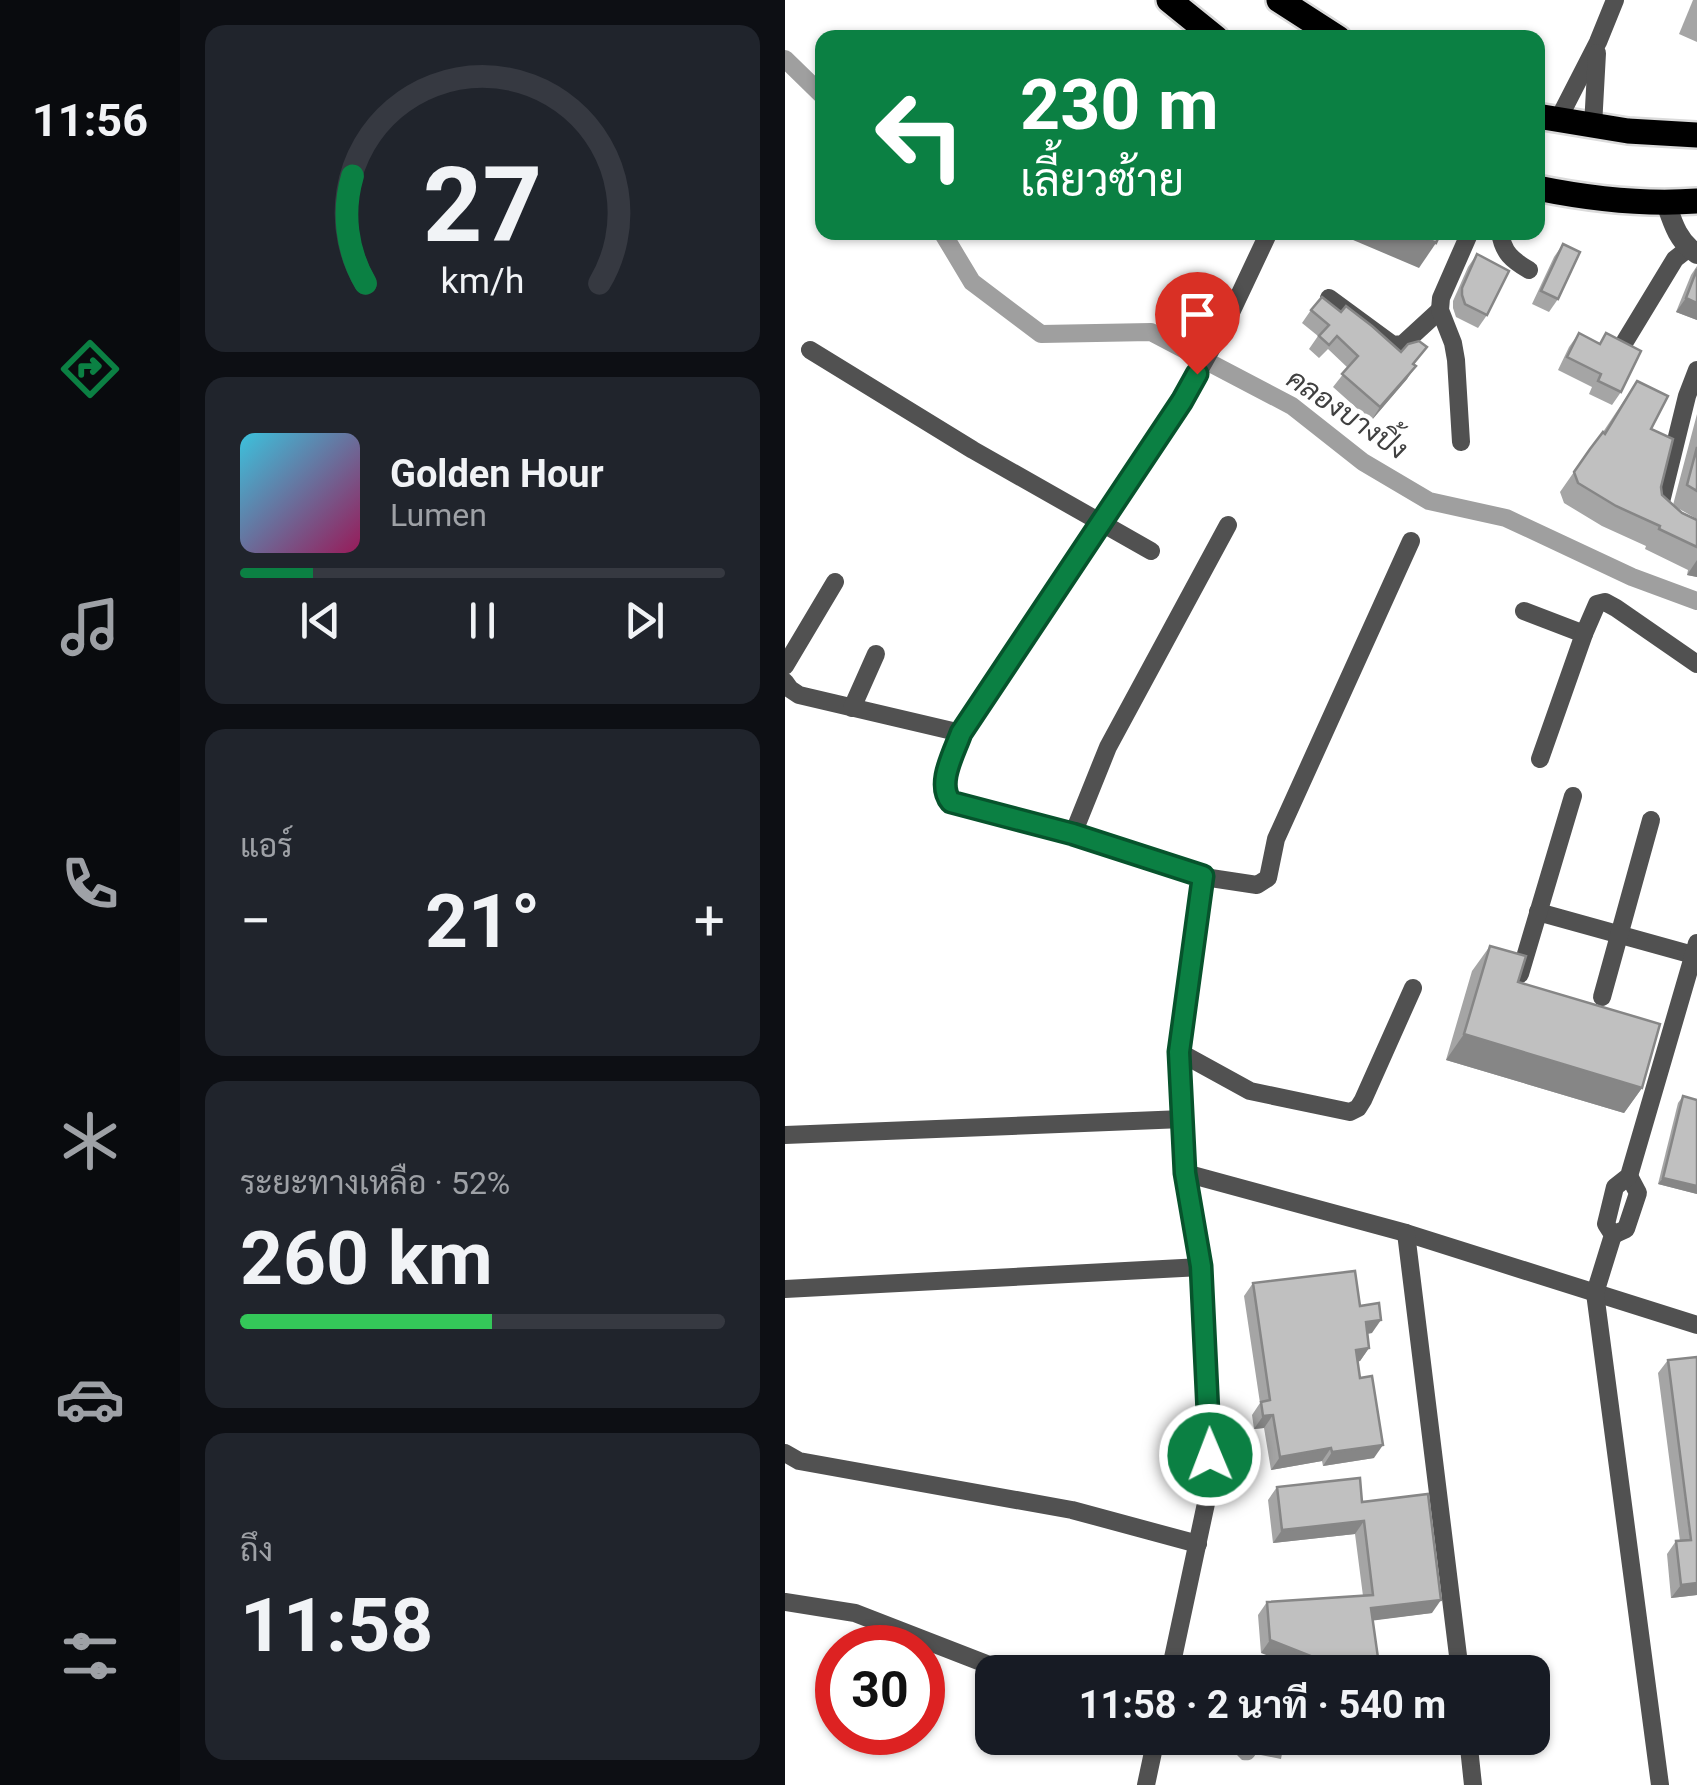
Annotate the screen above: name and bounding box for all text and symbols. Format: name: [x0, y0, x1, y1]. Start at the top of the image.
text: 230 m: [1020, 64, 1219, 146]
icon: left: [855, 70, 985, 200]
text: 11:56: [32, 94, 148, 147]
text: 27: [423, 145, 542, 266]
text: เลี้ยวซ้าย: [1020, 154, 1184, 207]
text: km/h: [441, 260, 524, 302]
pin: [1155, 272, 1240, 375]
icon: arrive: [1170, 287, 1225, 342]
icon: directions: [55, 334, 125, 404]
water label: คลองบางปิ้ง: [1281, 355, 1418, 466]
text: Golden Hour: [390, 452, 604, 496]
text: Lumen: [390, 496, 487, 534]
icon: music: [55, 592, 125, 662]
icon: previous: [293, 593, 348, 648]
icon: pause: [455, 593, 510, 648]
icon: next: [617, 593, 672, 648]
text: แอร์: [240, 827, 293, 865]
icon: phone: [55, 849, 125, 919]
text: 21°: [425, 877, 540, 965]
text: −: [240, 889, 271, 953]
text: +: [694, 889, 725, 953]
icon: climate: [55, 1106, 125, 1176]
text: ระยะทางเหลือ · 52%: [240, 1164, 510, 1202]
text: 260 km: [240, 1214, 493, 1302]
icon: car: [55, 1364, 125, 1434]
position arrow: [1158, 1403, 1262, 1507]
text: ถึง: [240, 1531, 273, 1569]
text: 11:58: [240, 1581, 433, 1669]
icon: filters: [55, 1621, 125, 1691]
speed limit sign: 30: [815, 1625, 945, 1755]
text: 11:58 · 2 นาที · 540 m: [1079, 1683, 1446, 1727]

